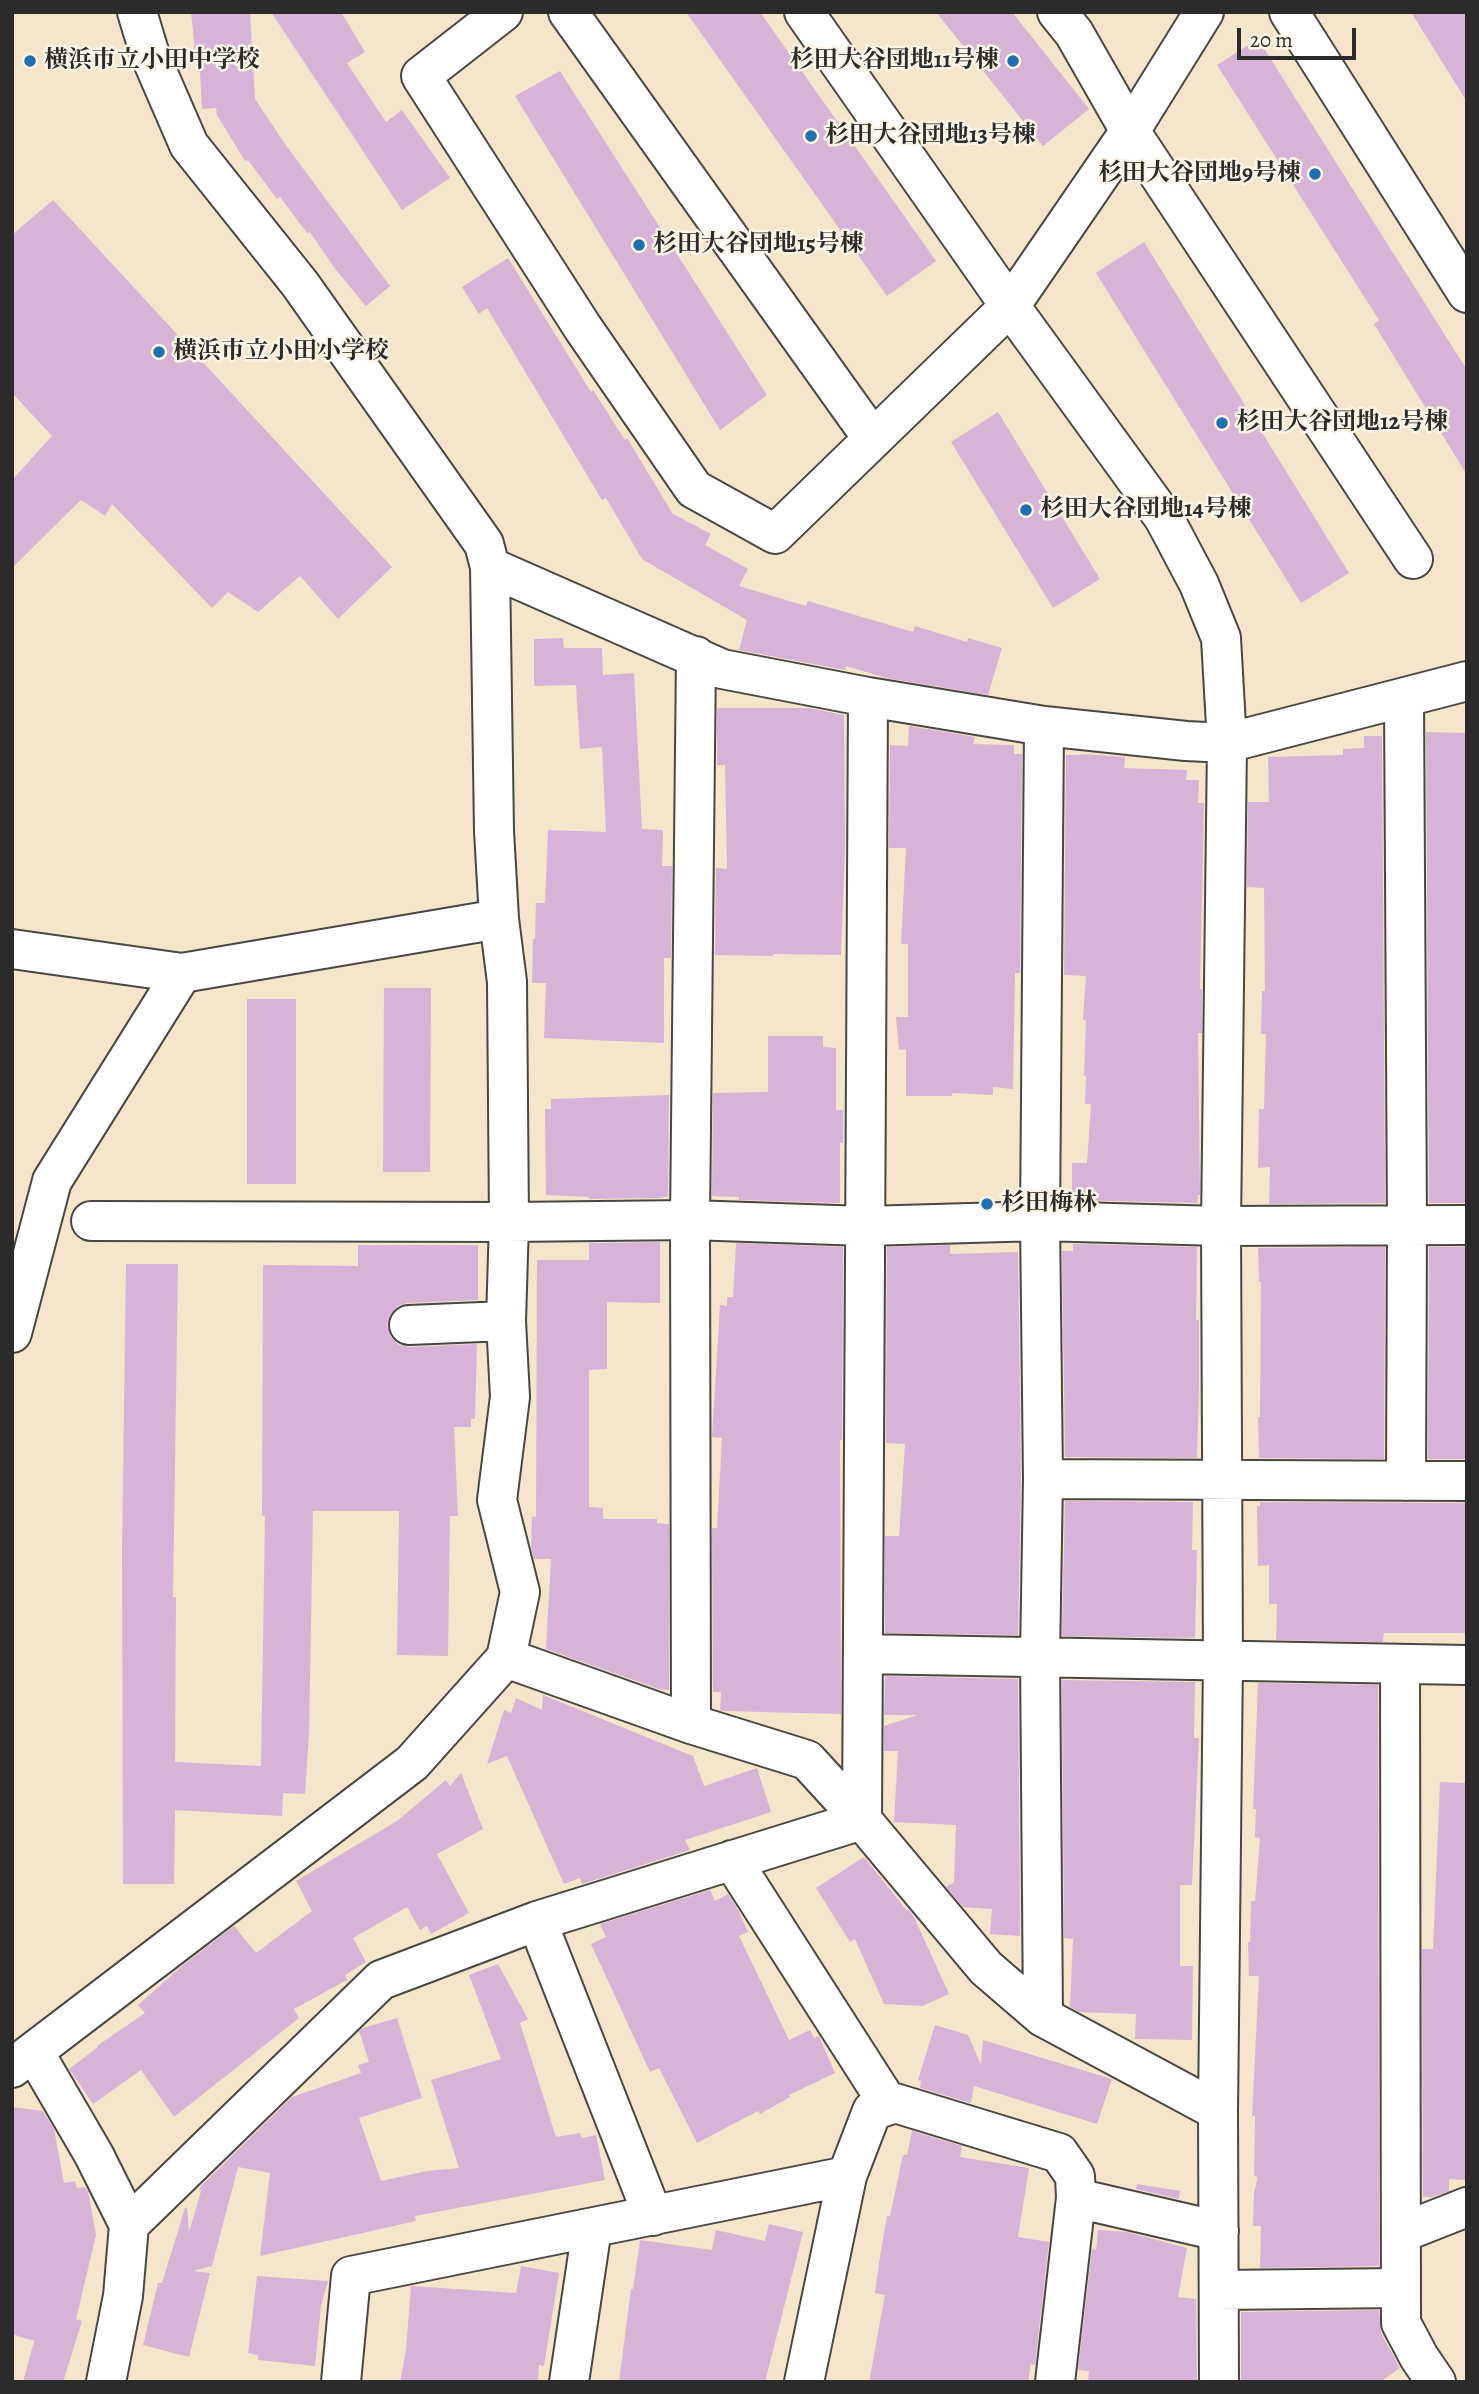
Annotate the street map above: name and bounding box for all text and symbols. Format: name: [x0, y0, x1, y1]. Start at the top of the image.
scale bar: [1241, 14, 1360, 58]
text: 20 m: [1250, 26, 1293, 54]
place label: 横浜市立小田中学校: [44, 47, 260, 75]
place label: 杉田大谷団地11号棟: [790, 47, 999, 75]
marker: 横浜市立小田中学校: [22, 53, 38, 69]
marker: 杉田大谷団地11号棟: [1005, 53, 1021, 69]
place label: 杉田大谷団地13号棟: [825, 122, 1036, 150]
marker: 杉田大谷団地13号棟: [803, 128, 819, 144]
place label: 杉田大谷団地9号棟: [1098, 160, 1301, 188]
marker: 杉田大谷団地9号棟: [1307, 166, 1323, 182]
place label: 杉田大谷団地15号棟: [653, 231, 864, 259]
marker: 杉田大谷団地15号棟: [631, 237, 647, 253]
place label: 横浜市立小田小学校: [173, 338, 389, 366]
marker: 横浜市立小田小学校: [151, 344, 167, 360]
place label: 杉田大谷団地12号棟: [1236, 409, 1448, 437]
marker: 杉田大谷団地12号棟: [1214, 415, 1230, 431]
place label: 杉田大谷団地14号棟: [1040, 496, 1252, 524]
marker: 杉田大谷団地14号棟: [1018, 502, 1034, 518]
place label: 杉田梅林: [1001, 1190, 1097, 1218]
marker: 杉田梅林: [979, 1196, 995, 1212]

